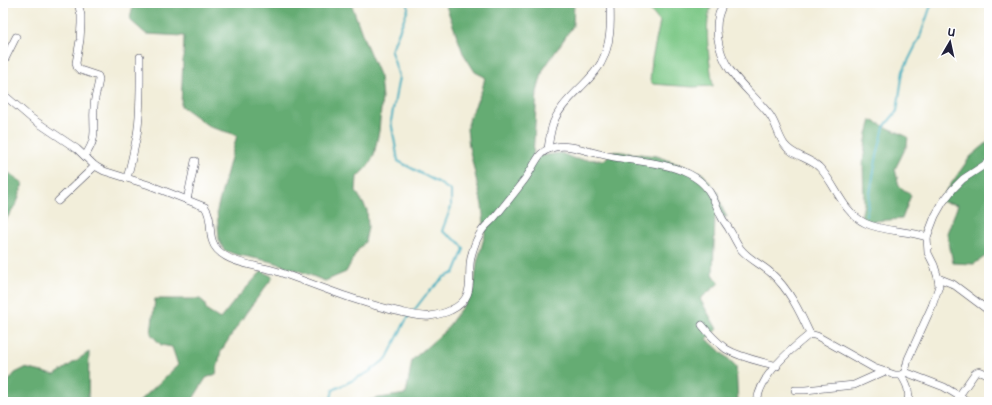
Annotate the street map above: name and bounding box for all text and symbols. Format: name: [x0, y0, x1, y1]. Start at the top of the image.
north arrow: [930, 22, 970, 62]
text: U: [947, 24, 957, 40]

